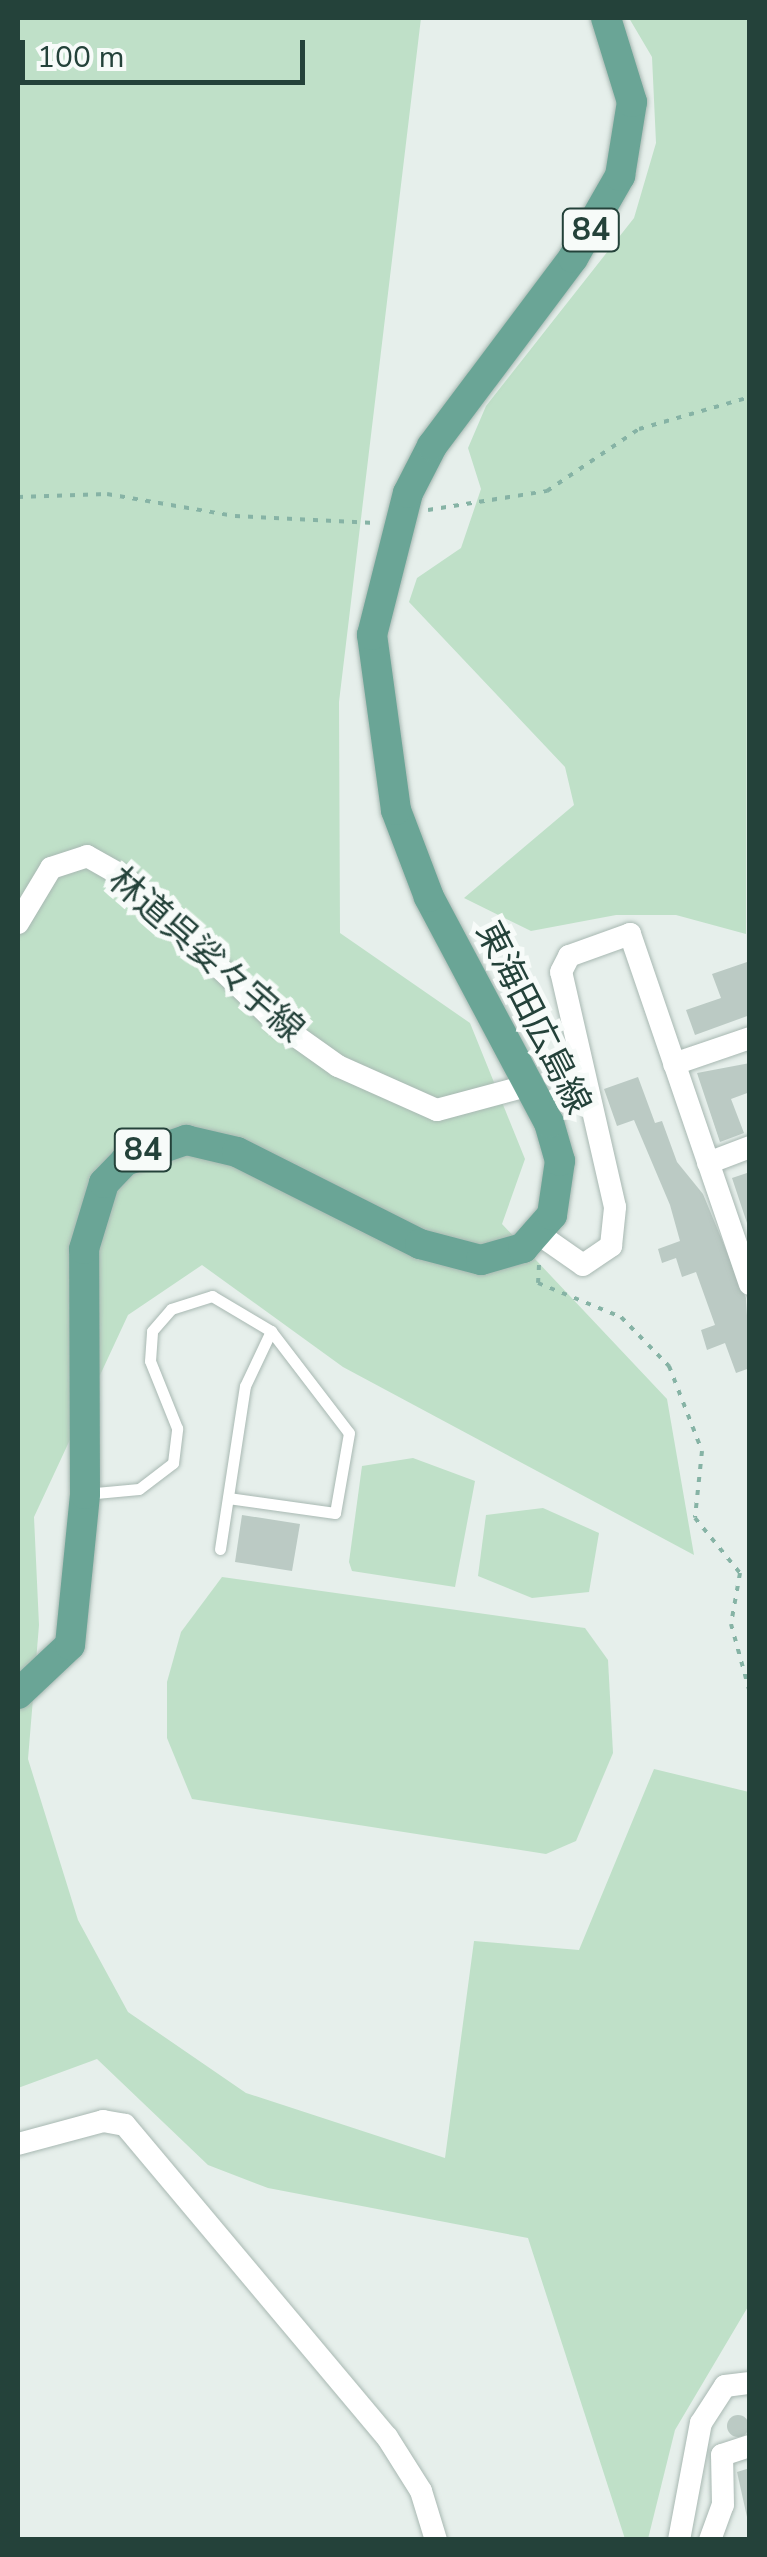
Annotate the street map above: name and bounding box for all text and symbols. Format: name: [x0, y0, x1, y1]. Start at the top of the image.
scale bar: [25, 20, 310, 82]
text: 100 m: [37, 37, 124, 78]
road number: 84: [561, 203, 621, 257]
street label: 林道呉娑々宇線: [100, 859, 312, 1051]
street label: 東海田広島線: [467, 915, 599, 1121]
road number: 84: [113, 1123, 173, 1177]

